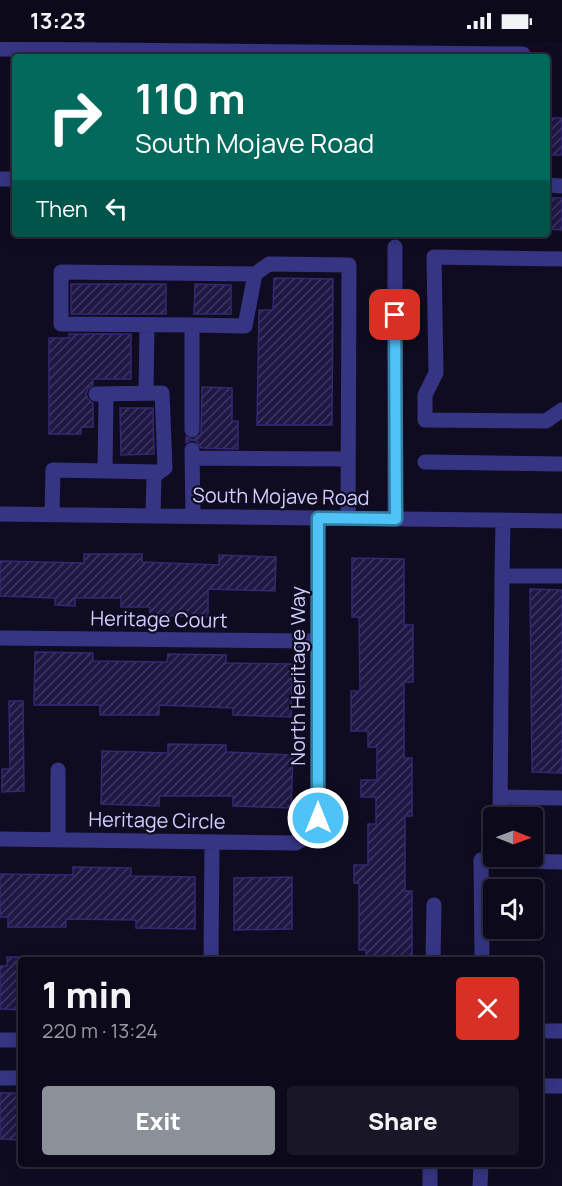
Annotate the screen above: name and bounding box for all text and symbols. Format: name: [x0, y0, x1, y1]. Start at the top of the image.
text: 13:23: [30, 6, 86, 36]
text: 110 m: [135, 69, 246, 127]
icon: right: [36, 78, 114, 156]
text: South Mojave Road: [135, 124, 374, 161]
icon: left: [100, 192, 133, 225]
text: Then: [36, 194, 88, 224]
pin: [369, 289, 420, 340]
icon: arrive: [378, 298, 411, 331]
street label: South Mojave Road: [192, 481, 370, 511]
street label: North Heritage Way: [284, 586, 311, 766]
street label: Heritage Court: [90, 604, 228, 634]
position arrow: [286, 786, 350, 850]
street label: Heritage Circle: [88, 805, 226, 835]
north arrow: [483, 807, 543, 867]
map controls: [483, 807, 543, 939]
button: sound: [483, 879, 543, 939]
text: 1 min: [42, 970, 132, 1019]
button: close: [456, 977, 519, 1040]
text: 220 m · 13:24: [42, 1017, 158, 1044]
button: Exit: [42, 1086, 275, 1155]
button: Share: [287, 1086, 519, 1155]

